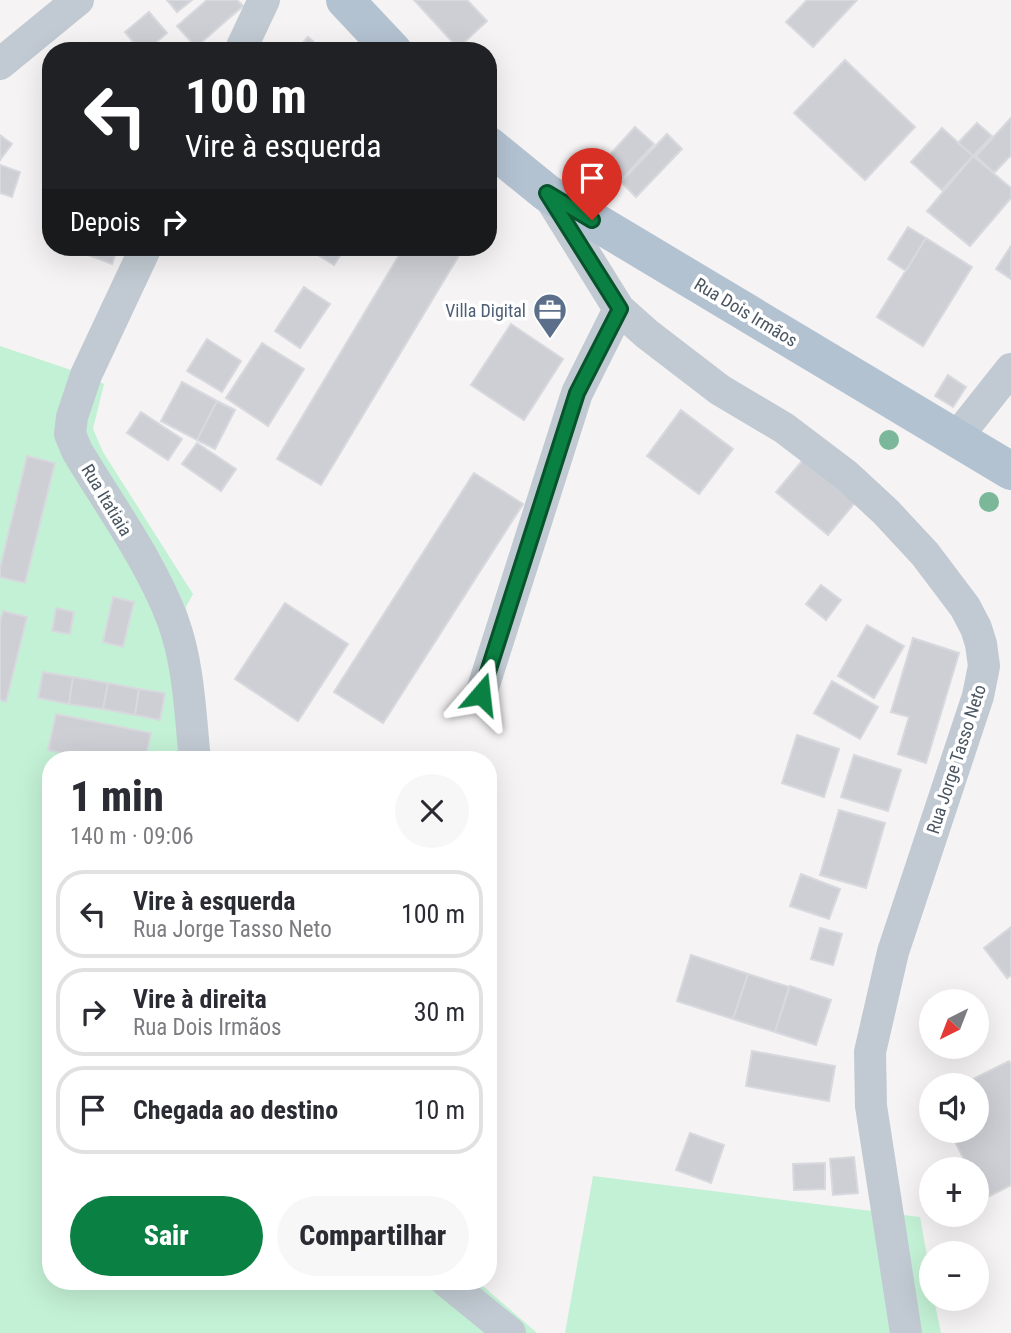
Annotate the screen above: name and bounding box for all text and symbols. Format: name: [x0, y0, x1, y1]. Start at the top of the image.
text: 100 m: [185, 68, 307, 125]
icon: left: [70, 70, 161, 161]
text: Vire à esquerda: [185, 127, 381, 165]
pin: [562, 148, 622, 220]
icon: arrive: [573, 159, 611, 197]
icon: right: [155, 203, 193, 241]
text: Depois: [70, 207, 141, 237]
street label: Rua Dois Irmãos: [691, 273, 801, 351]
office icon: Villa Digital: [531, 291, 569, 340]
place label: Villa Digital: [445, 300, 526, 321]
street label: Rua Itatiaia: [77, 460, 137, 540]
position arrow: [444, 657, 518, 731]
street label: Rua Jorge Tasso Neto: [922, 682, 990, 836]
text: 1 min: [70, 772, 164, 821]
button: close: [395, 774, 469, 848]
text: 140 m · 09:06: [70, 823, 194, 850]
text: Vire à esquerda: [133, 886, 296, 916]
icon: left: [74, 895, 112, 933]
text: 100 m: [401, 899, 465, 929]
text: Rua Jorge Tasso Neto: [133, 916, 332, 943]
text: Vire à direita: [133, 984, 267, 1014]
north arrow: [919, 989, 989, 1059]
map controls: [919, 989, 989, 1311]
icon: right: [74, 993, 112, 1031]
text: 30 m: [414, 997, 465, 1027]
text: Rua Dois Irmãos: [133, 1014, 281, 1041]
button: sound: [919, 1073, 989, 1143]
icon: arrive: [74, 1091, 112, 1129]
text: Chegada ao destino: [133, 1095, 338, 1125]
text: 10 m: [414, 1095, 465, 1125]
button: +: [919, 1157, 989, 1227]
button: Sair: [70, 1196, 263, 1276]
button: Compartilhar: [277, 1196, 469, 1276]
button: −: [919, 1241, 989, 1311]

